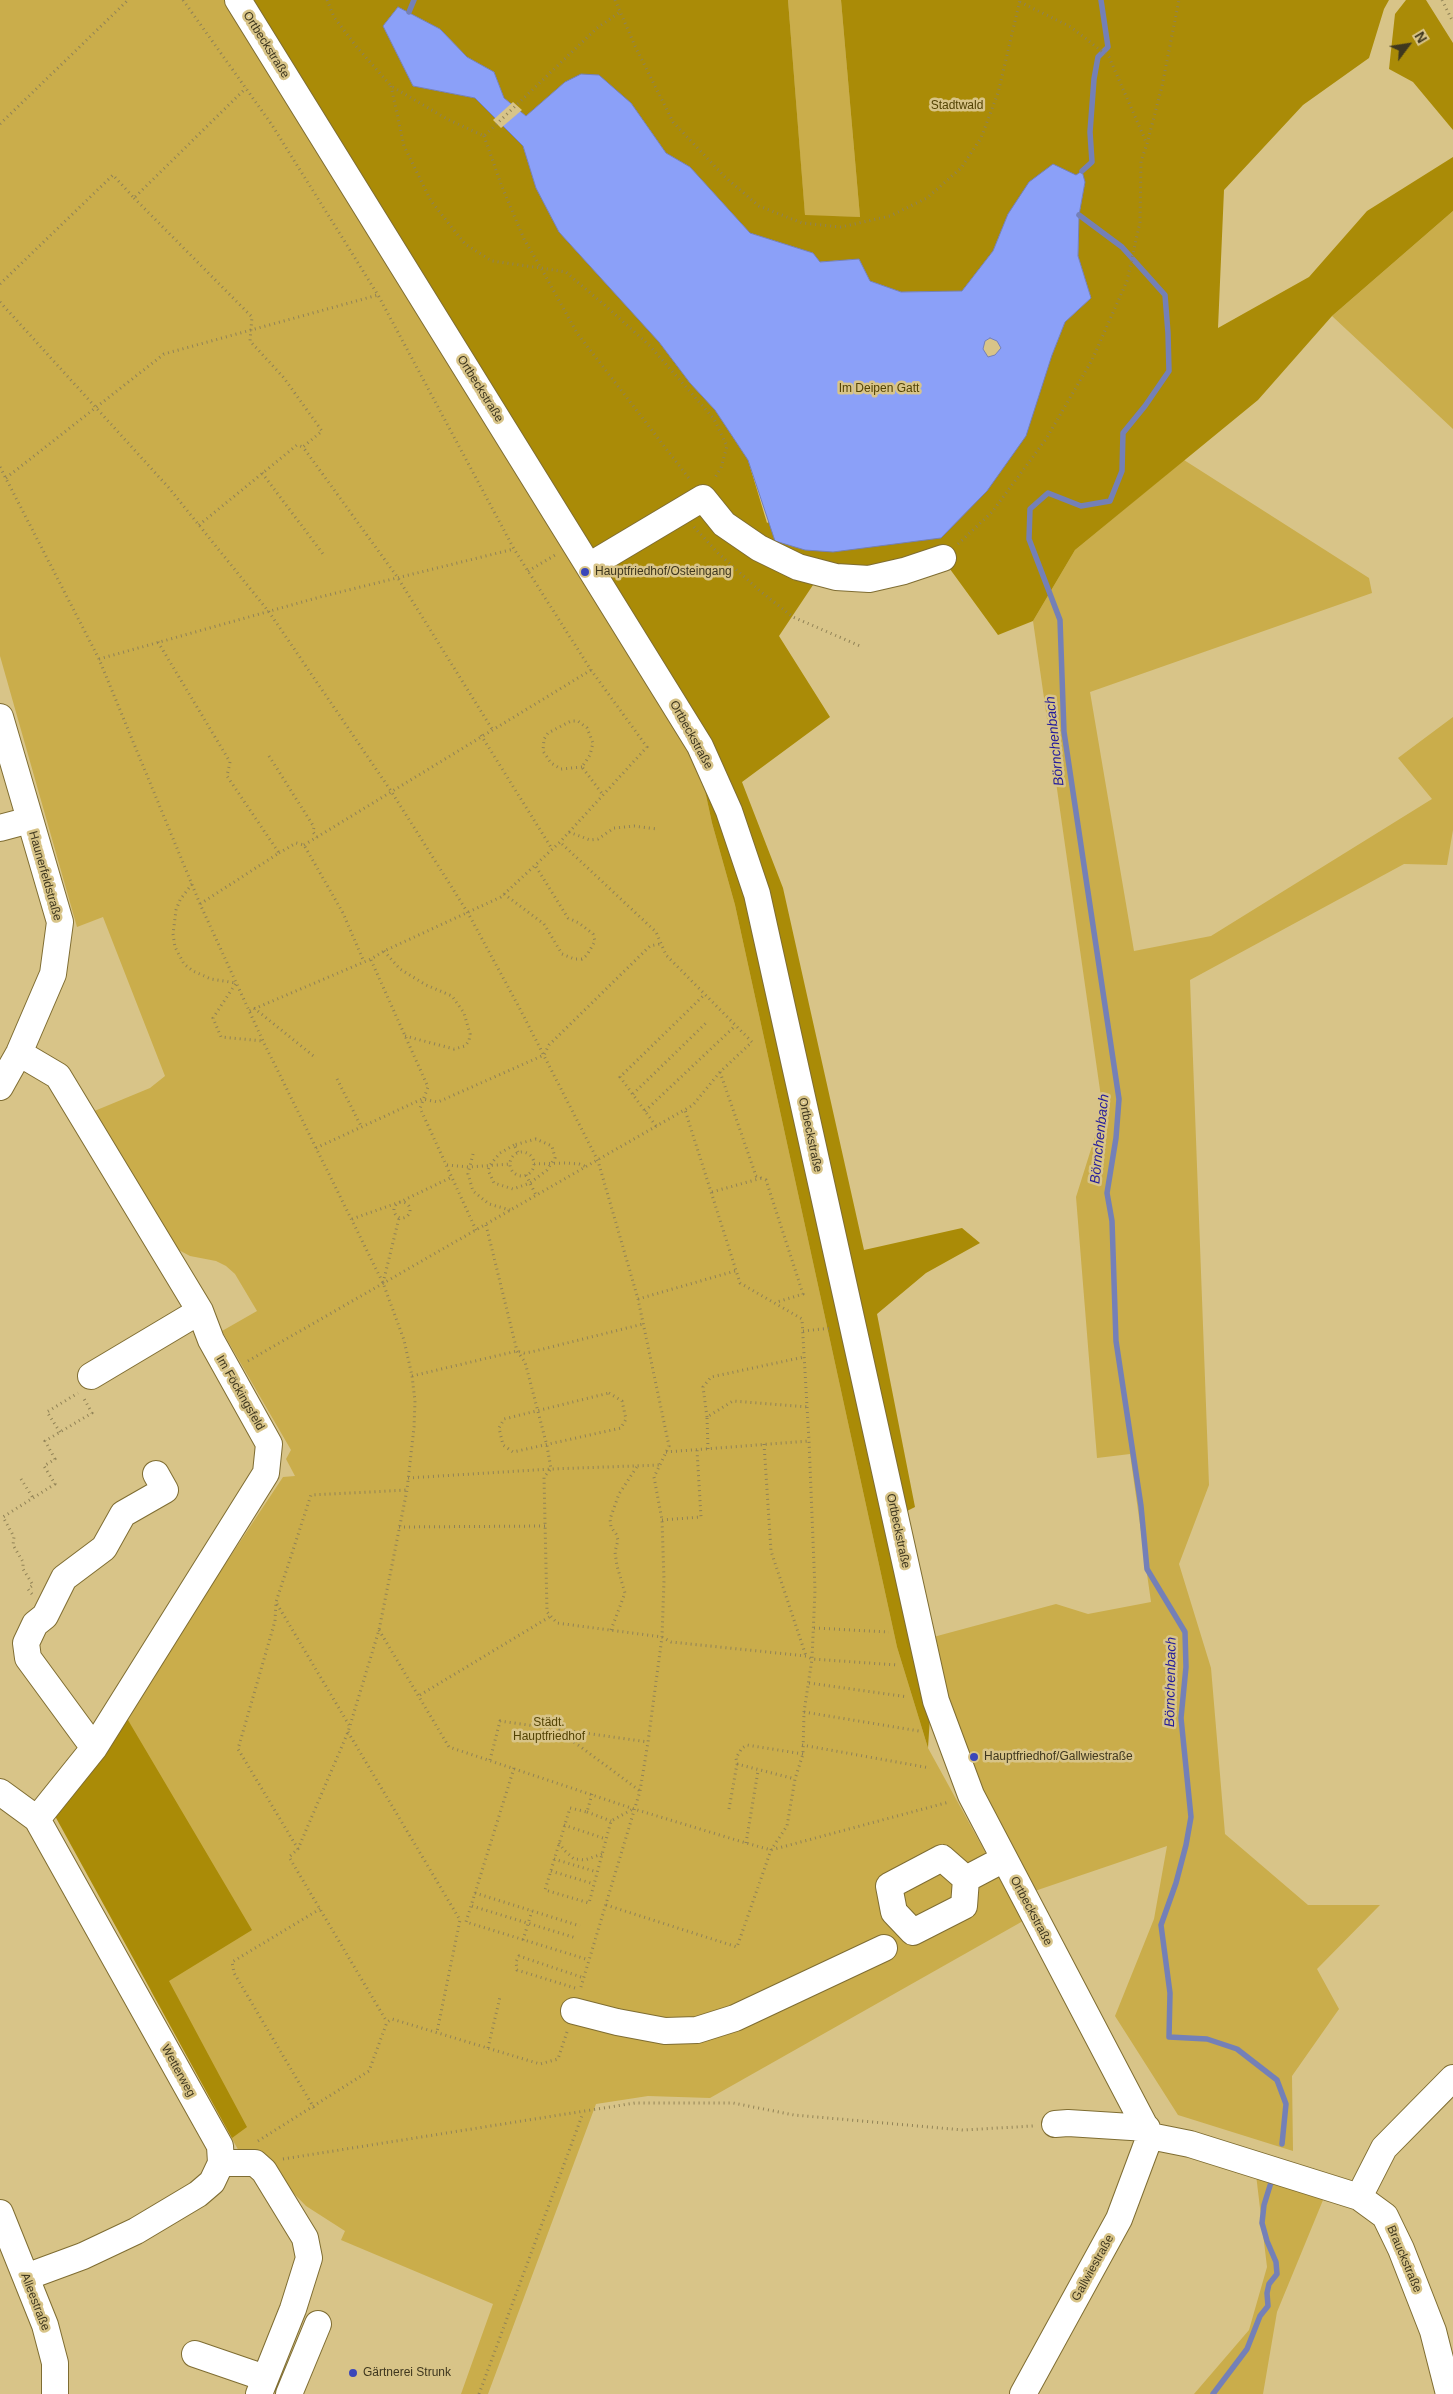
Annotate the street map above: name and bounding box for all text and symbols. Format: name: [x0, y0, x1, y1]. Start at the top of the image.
street label: Ortbeckstraße: [240, 9, 292, 81]
north arrow: [1383, 20, 1433, 70]
text: N: [1411, 29, 1430, 46]
park label: Stadtwald: [931, 99, 983, 113]
street label: Ortbeckstraße: [454, 353, 506, 425]
park label: Im Deipen Gatt: [839, 382, 919, 396]
place label: Hauptfriedhof/Osteingang: [595, 565, 732, 579]
marker: Hauptfriedhof/Osteingang: [579, 566, 591, 578]
water label: Börnchenbach: [1042, 695, 1068, 787]
street label: Ortbeckstraße: [666, 698, 716, 772]
street label: Haunerfeldstraße: [25, 829, 65, 923]
water label: Börnchenbach: [1087, 1093, 1113, 1185]
street label: Ortbeckstraße: [795, 1096, 825, 1174]
street label: Im Föckingsfeld: [213, 1353, 267, 1433]
street label: Ortbeckstraße: [883, 1492, 913, 1570]
water label: Börnchenbach: [1162, 1637, 1180, 1727]
park label: Städt. Hauptfriedhof: [513, 1716, 585, 1744]
place label: Hauptfriedhof/Gallwiestraße: [984, 1750, 1133, 1764]
marker: Hauptfriedhof/Gallwiestraße: [968, 1751, 980, 1763]
street label: Ortbeckstraße: [1007, 1874, 1055, 1948]
street label: Wetterweg: [158, 2043, 198, 2099]
street label: Brauckstraße: [1383, 2223, 1425, 2295]
street label: Gallwiestraße: [1069, 2232, 1117, 2304]
street label: Alleestraße: [17, 2271, 53, 2333]
place label: Gärtnerei Strunk: [363, 2366, 451, 2380]
marker: Gärtnerei Strunk: [347, 2367, 359, 2379]

